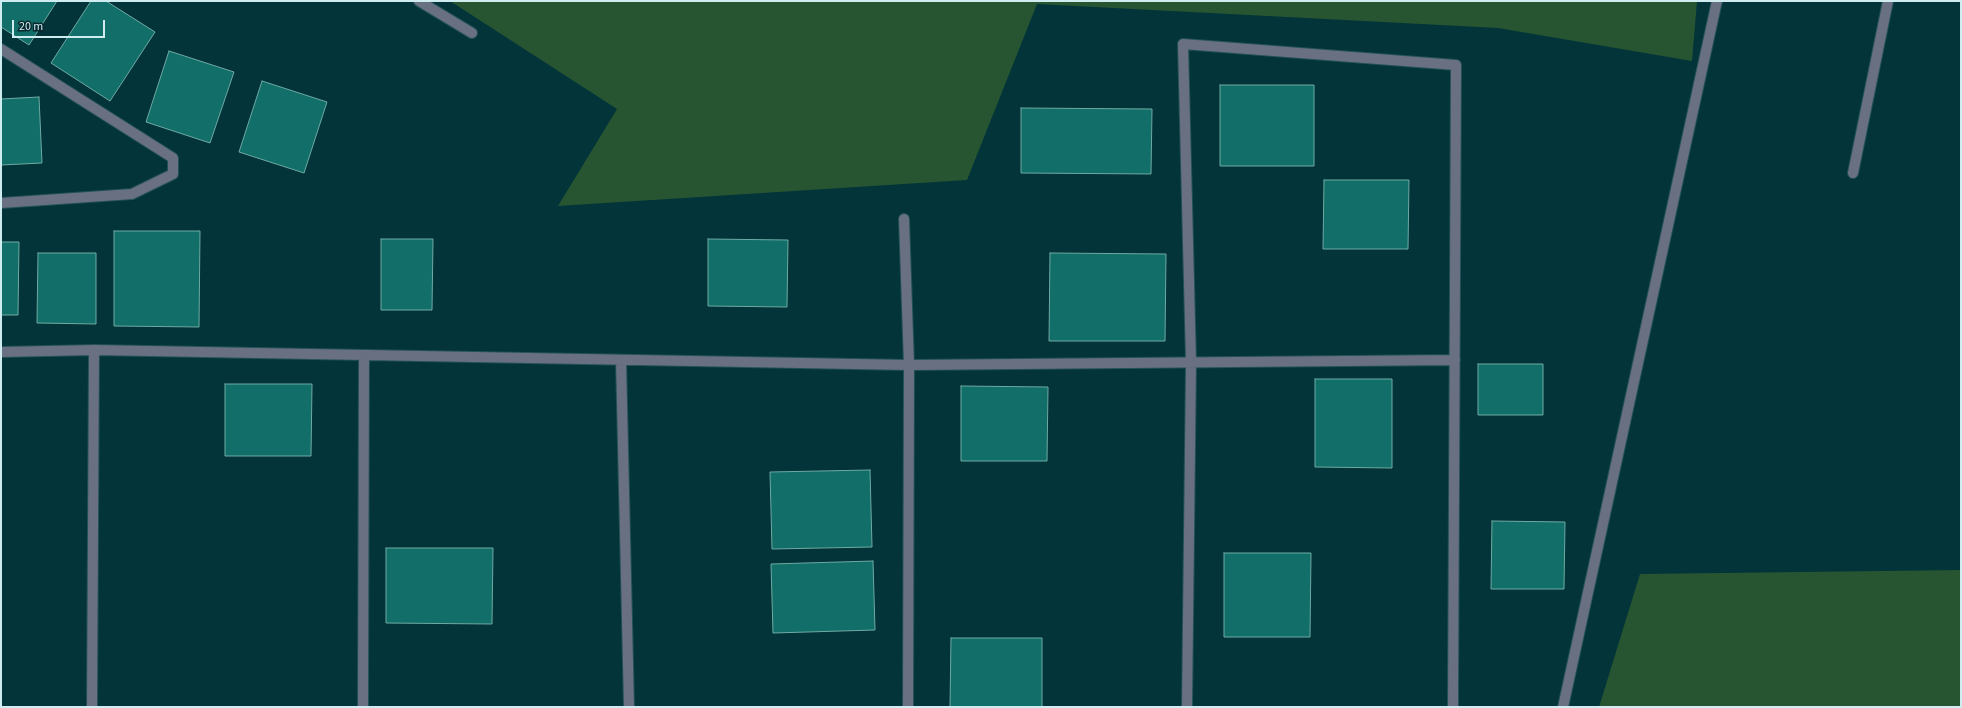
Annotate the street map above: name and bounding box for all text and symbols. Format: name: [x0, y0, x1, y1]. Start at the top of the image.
scale bar: [14, 12, 107, 38]
text: 20 m: [19, 18, 43, 35]

